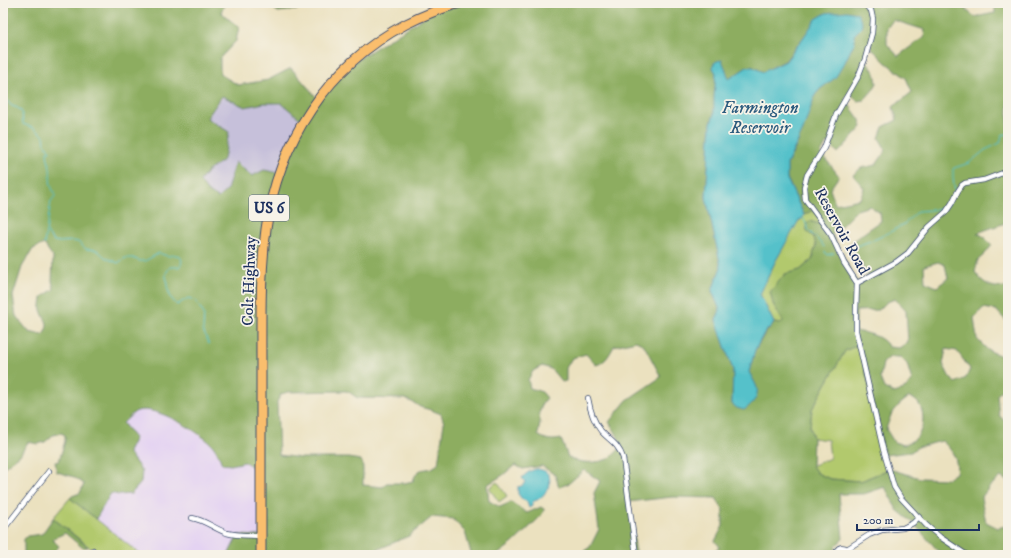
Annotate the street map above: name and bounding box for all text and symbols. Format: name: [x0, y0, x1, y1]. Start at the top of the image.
water label: Farmington Reservoir: [722, 97, 799, 139]
street label: Reservoir Road: [810, 184, 874, 278]
road number: US 6: [249, 195, 289, 221]
street label: Colt Highway: [237, 235, 261, 326]
scale bar: [857, 506, 979, 532]
text: 200 m: [863, 513, 893, 528]

